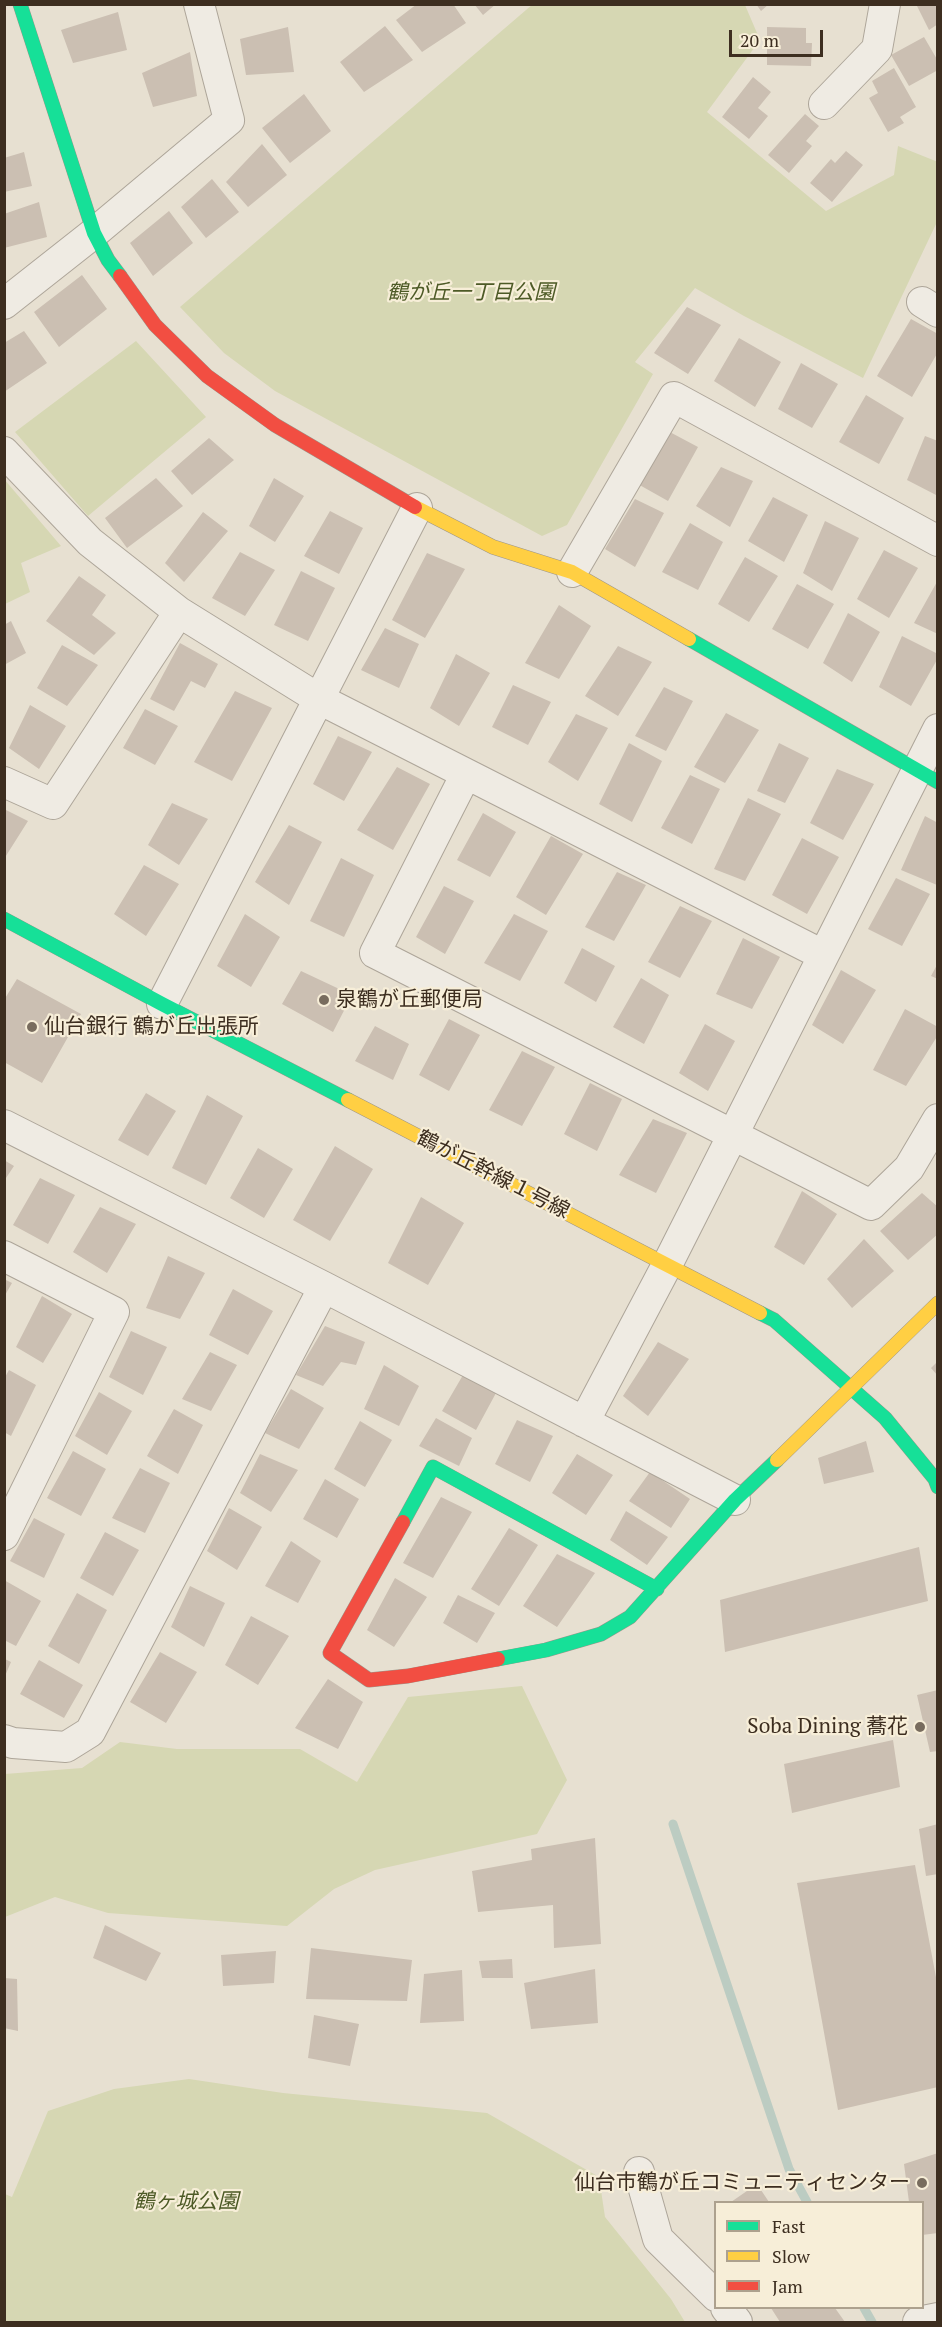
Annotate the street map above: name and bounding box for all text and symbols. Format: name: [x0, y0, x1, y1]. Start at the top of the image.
scale bar: [732, 18, 826, 56]
text: 20 m: [740, 28, 779, 52]
park label: 鶴が丘一丁目公園: [387, 280, 555, 306]
place label: 泉鶴が丘郵便局: [336, 987, 483, 1013]
marker: 泉鶴が丘郵便局: [317, 993, 331, 1007]
place label: 仙台銀行 鶴が丘出張所: [44, 1014, 259, 1040]
marker: 仙台銀行 鶴が丘出張所: [25, 1020, 39, 1034]
street label: 鶴が丘幹線１号線: [412, 1126, 574, 1224]
place label: Soba Dining 蕎花: [747, 1714, 908, 1740]
marker: Soba Dining 蕎花: [913, 1720, 927, 1734]
place label: 仙台市鶴が丘コミュニティセンター: [574, 2170, 910, 2196]
marker: 仙台市鶴が丘コミュニティセンター: [915, 2176, 929, 2190]
park label: 鶴ヶ城公園: [134, 2189, 238, 2215]
legend: [714, 2201, 924, 2309]
text: Fast: [772, 2214, 805, 2238]
text: Slow: [772, 2244, 810, 2268]
text: Jam: [772, 2274, 803, 2298]

